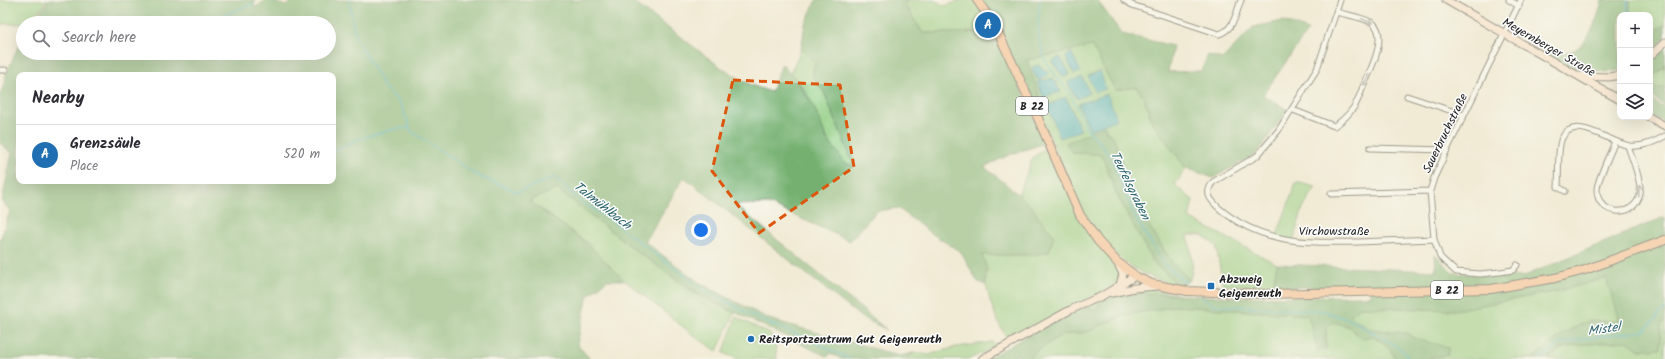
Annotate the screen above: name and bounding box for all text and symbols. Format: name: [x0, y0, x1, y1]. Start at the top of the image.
pin: A: [975, 10, 1001, 40]
map controls: [1617, 12, 1653, 120]
button: +: [1617, 12, 1653, 48]
street label: Meyernberger Straße: [1499, 13, 1599, 82]
search box: [16, 16, 336, 60]
one-way arrow: [1361, 18, 1373, 26]
text: Search here: [62, 26, 136, 50]
icon: search: [30, 27, 52, 49]
button: −: [1617, 48, 1653, 84]
one-way arrow: [1362, 73, 1369, 85]
button: layers: [1617, 84, 1653, 120]
text: Nearby: [32, 85, 84, 112]
street label: Sauerbruchstraße: [1418, 90, 1473, 176]
road number: B 22: [1016, 97, 1048, 115]
text: Grenzsäule: [70, 132, 141, 156]
text: A: [41, 144, 49, 165]
text: 520 m: [283, 144, 320, 165]
water label: Teufelsgraben: [1104, 147, 1156, 225]
text: Place: [70, 156, 98, 177]
water label: Talmühlbach: [569, 177, 636, 236]
one-way arrow: [1635, 184, 1643, 197]
your location: [691, 220, 711, 240]
street label: Virchowstraße: [1299, 222, 1370, 241]
place label: Abzweig Geigenreuth: [1219, 270, 1282, 303]
marker: Abzweig Geigenreuth: [1206, 281, 1216, 291]
road number: B 22: [1431, 281, 1463, 299]
water label: Mistel: [1586, 316, 1625, 342]
place label: Reitsportzentrum Gut Geigenreuth: [759, 330, 942, 349]
marker: Reitsportzentrum Gut Geigenreuth: [746, 334, 756, 344]

